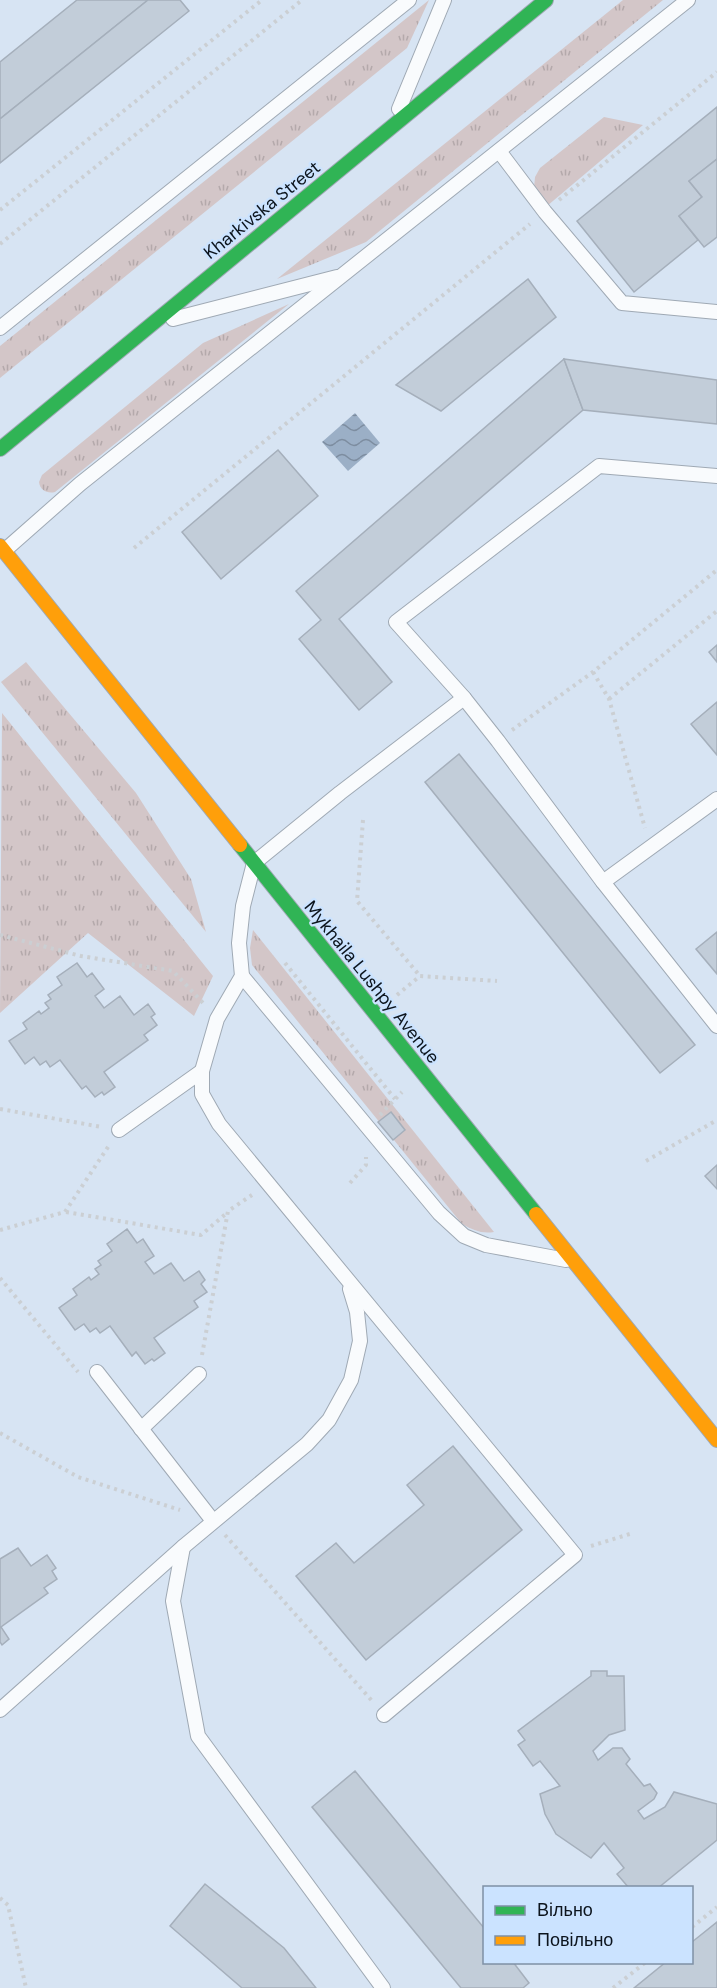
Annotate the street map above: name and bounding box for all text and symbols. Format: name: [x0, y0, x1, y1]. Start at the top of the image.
street label: Kharkivska Street: [199, 156, 325, 264]
street label: Mykhaila Lushpy Avenue: [299, 896, 445, 1068]
legend: [483, 1886, 693, 1964]
text: Вільно: [537, 1898, 593, 1922]
text: Повільно: [537, 1928, 613, 1952]

